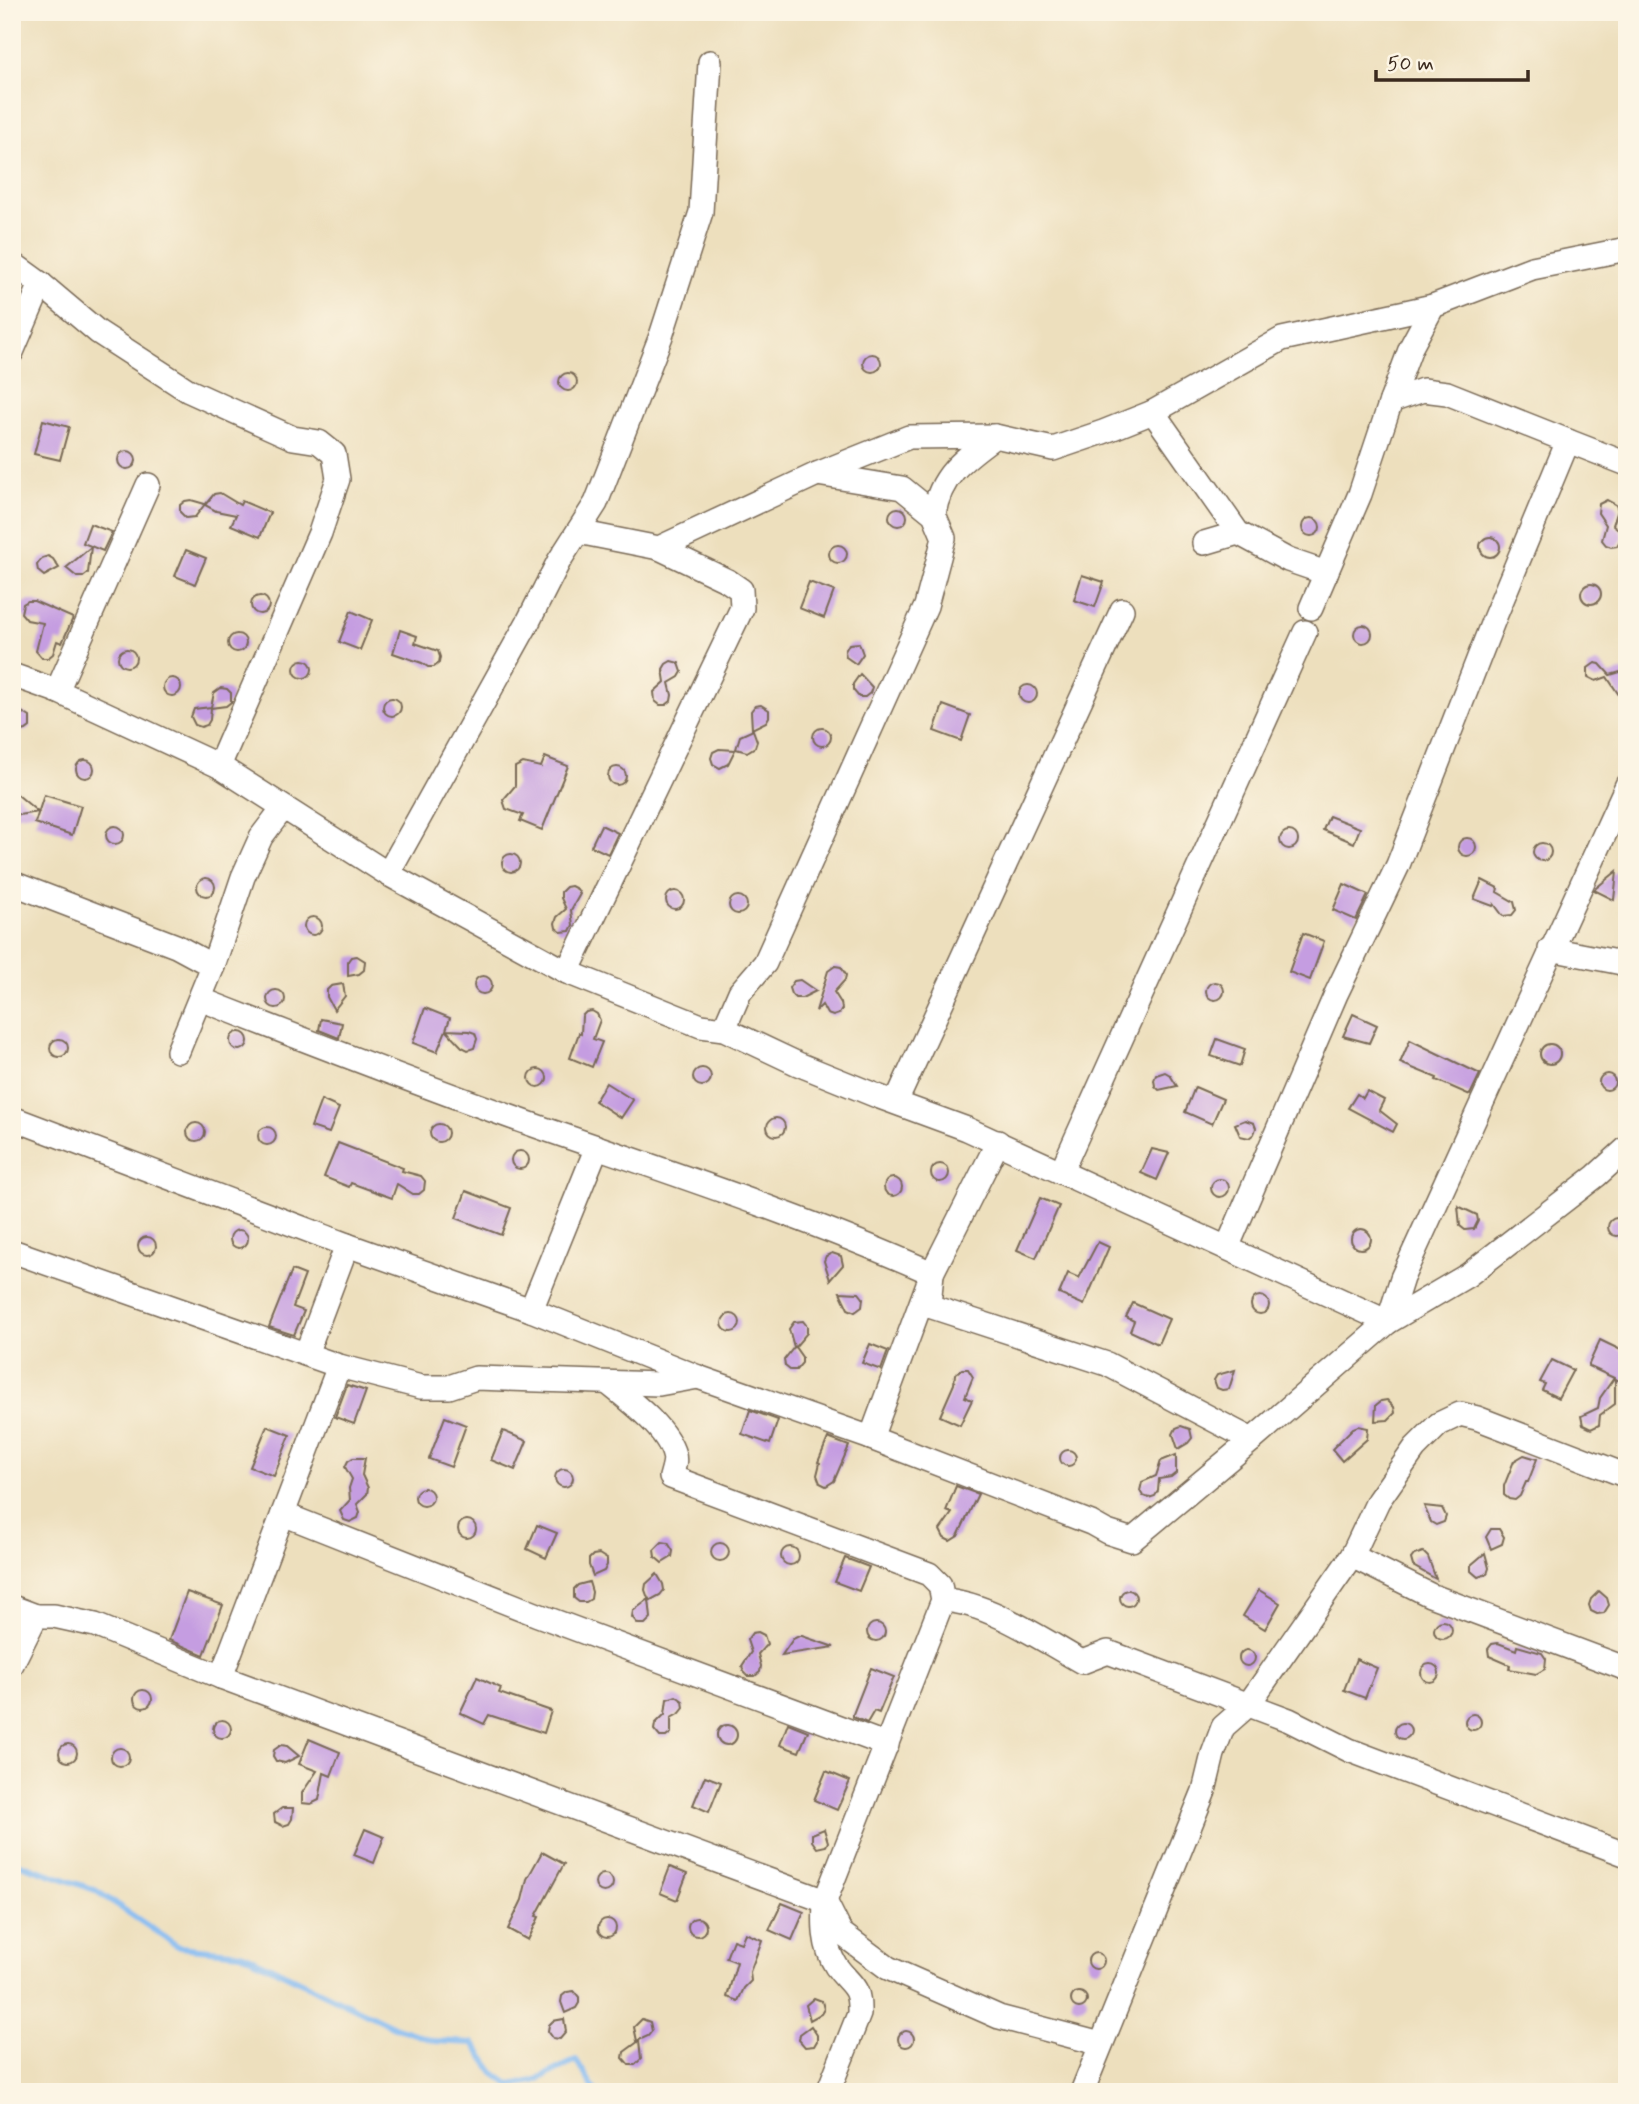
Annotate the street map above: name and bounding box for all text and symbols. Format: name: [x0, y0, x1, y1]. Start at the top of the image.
scale bar: [1376, 38, 1529, 82]
text: 50 m: [1387, 50, 1434, 78]

